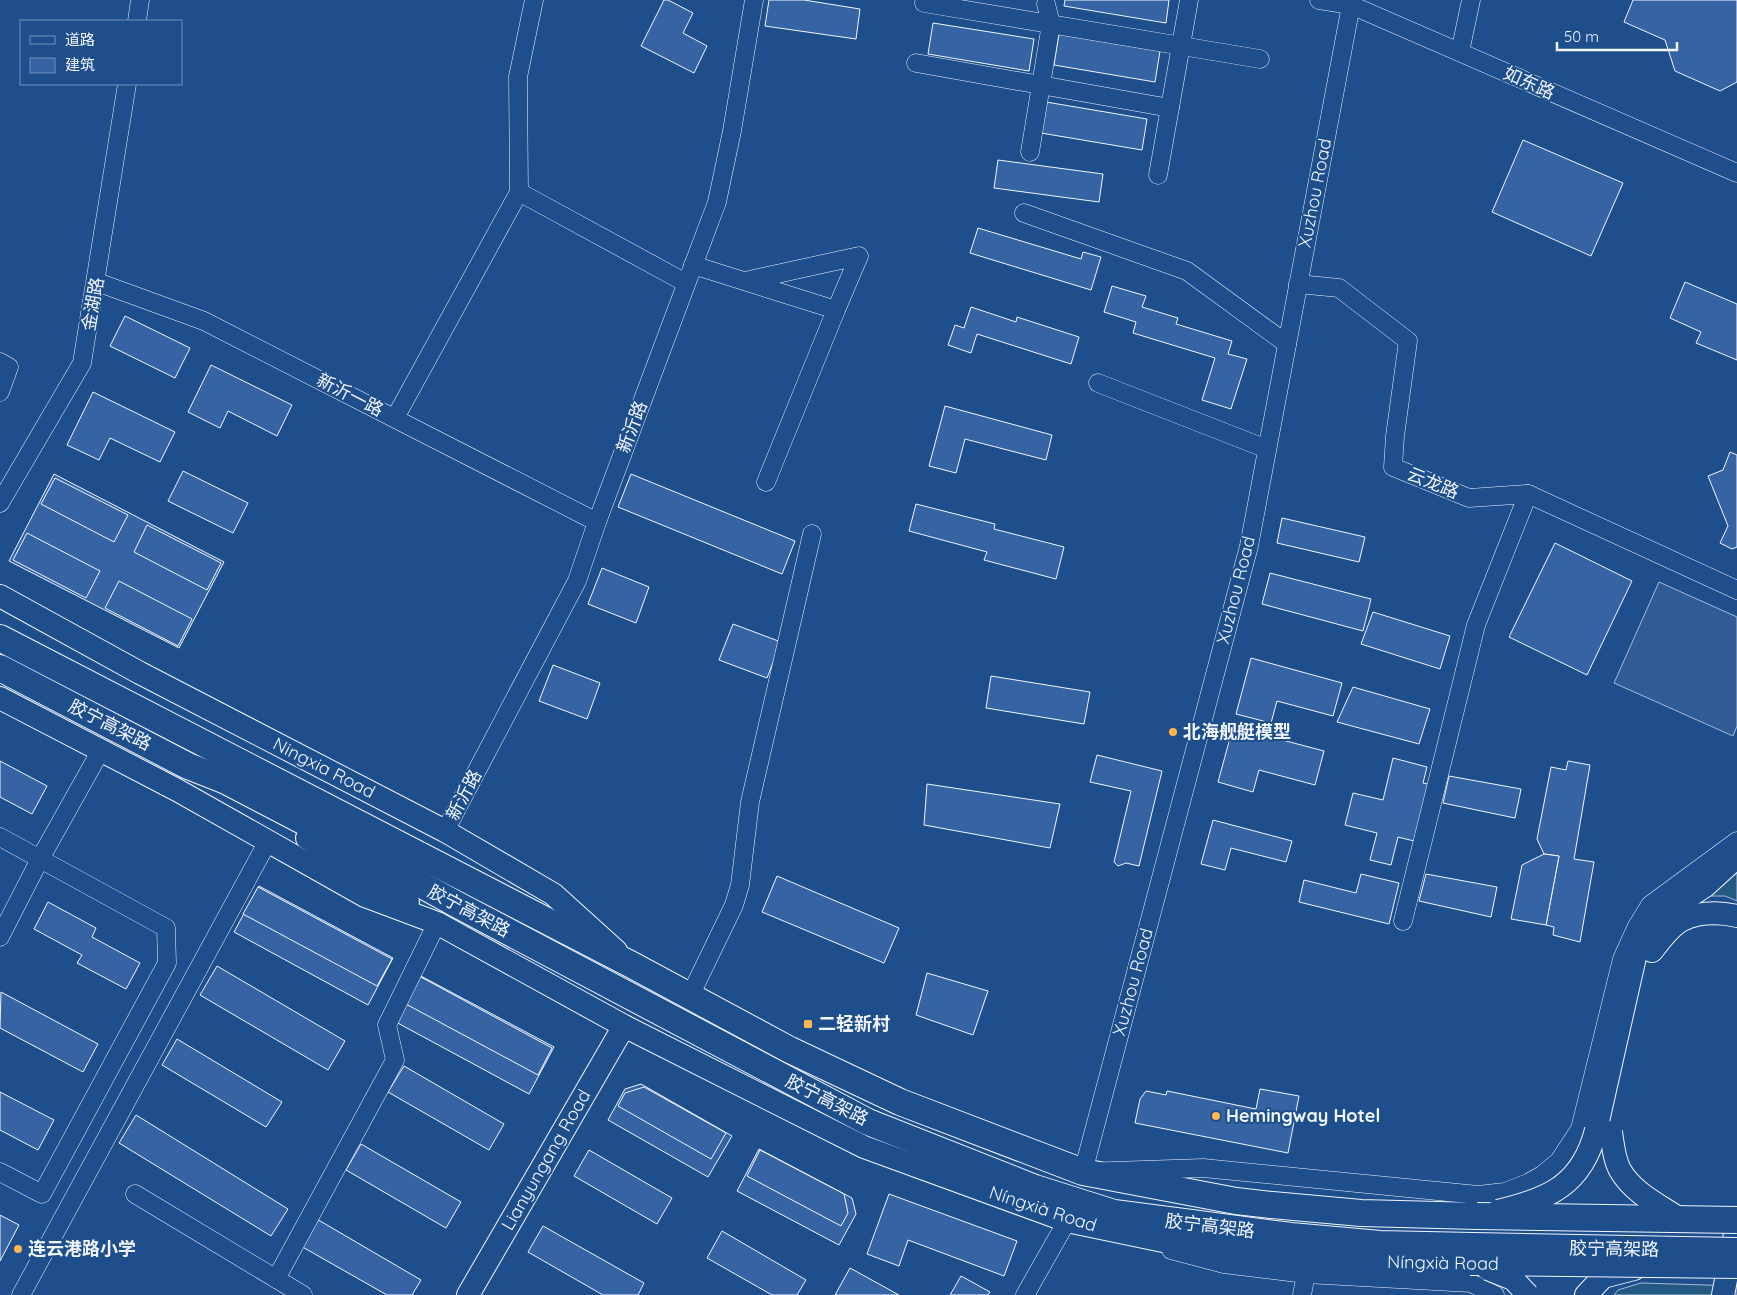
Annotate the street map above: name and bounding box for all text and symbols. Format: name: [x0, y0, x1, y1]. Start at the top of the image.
legend: [20, 20, 182, 85]
scale bar: [1557, 20, 1677, 52]
text: 50 m: [1564, 27, 1599, 46]
text: 道路: [65, 30, 95, 49]
text: 建筑: [65, 55, 95, 74]
street label: 如东路: [1500, 61, 1559, 104]
street label: Xuzhou Road: [1293, 136, 1336, 249]
street label: 金湖路: [76, 275, 109, 332]
street label: 新沂一路: [313, 368, 388, 421]
street label: 新沂路: [611, 397, 652, 456]
street label: 云龙路: [1404, 462, 1463, 503]
street label: Xuzhou Road: [1211, 533, 1260, 646]
street label: 胶宁高架路: [65, 694, 156, 755]
place label: 北海舰艇模型: [1183, 720, 1291, 743]
marker: 北海舰艇模型: [1167, 726, 1179, 738]
street label: Ningxia Road: [269, 732, 379, 803]
street label: 新沂路: [441, 766, 486, 824]
street label: 胶宁高架路: [424, 879, 514, 942]
street label: Xuzhou Road: [1107, 926, 1158, 1038]
place label: 二轻新村: [818, 1012, 890, 1035]
marker: 二轻新村: [802, 1018, 814, 1030]
street label: 胶宁高架路: [782, 1069, 873, 1130]
street label: Lianyungang Road: [496, 1085, 595, 1234]
place label: Hemingway Hotel: [1226, 1104, 1380, 1127]
marker: Hemingway Hotel: [1210, 1110, 1222, 1122]
street label: Níngxià Road: [987, 1180, 1100, 1237]
street label: 胶宁高架路: [1164, 1209, 1256, 1242]
street label: 胶宁高架路: [1569, 1236, 1659, 1261]
place label: 连云港路小学: [28, 1237, 136, 1260]
marker: 连云港路小学: [12, 1243, 24, 1255]
street label: Níngxià Road: [1387, 1250, 1499, 1275]

